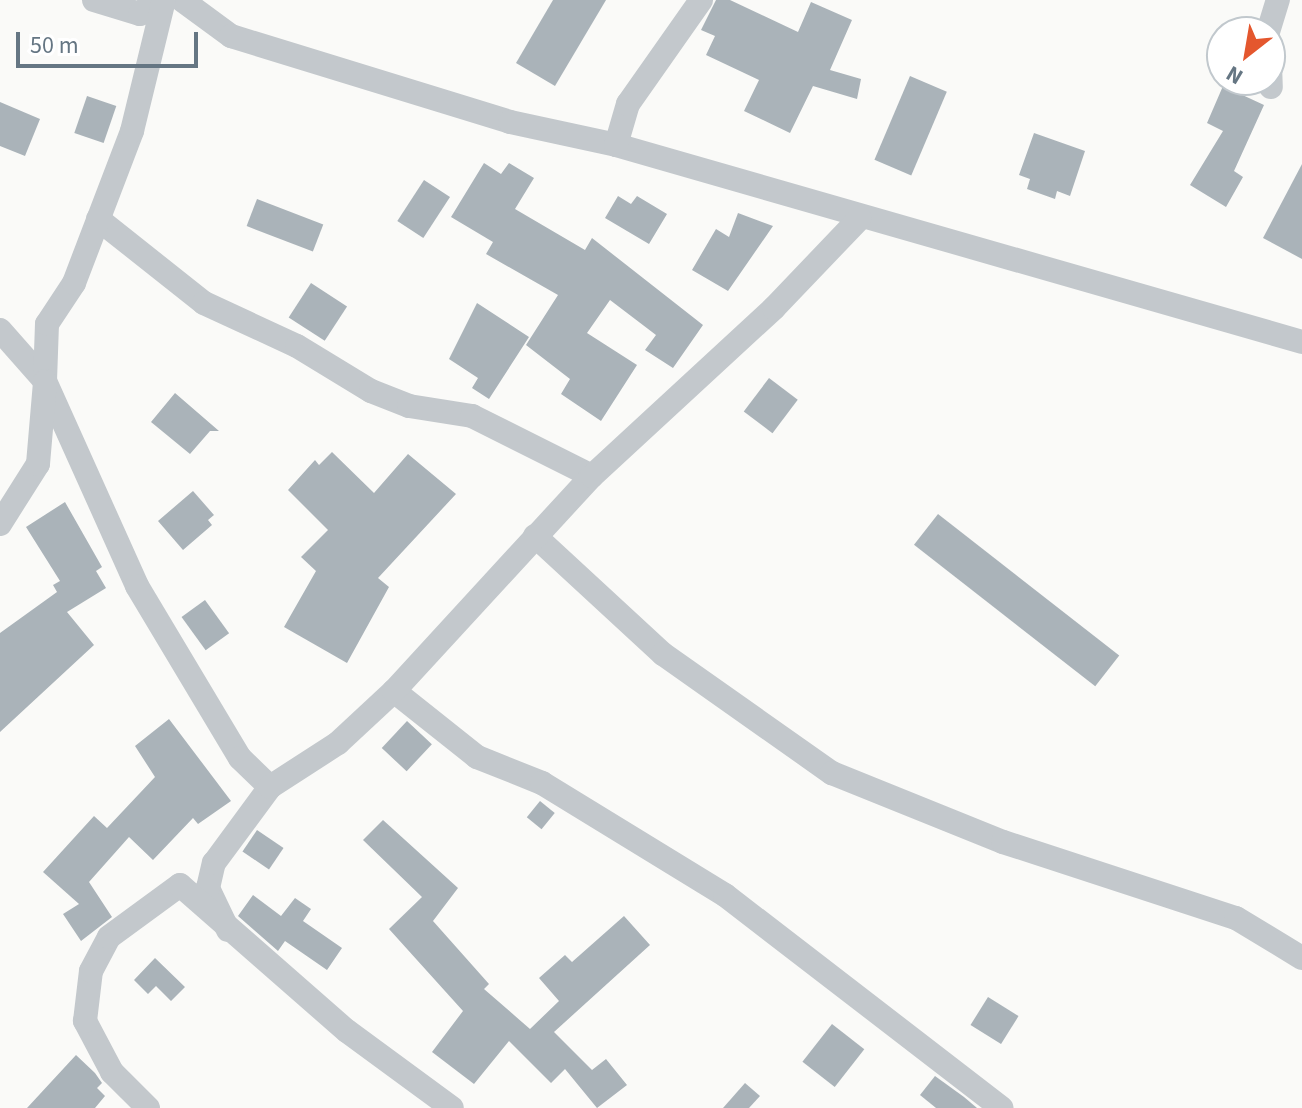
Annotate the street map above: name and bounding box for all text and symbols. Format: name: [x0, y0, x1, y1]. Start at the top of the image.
scale bar: [20, 16, 202, 66]
north arrow: [1206, 16, 1286, 96]
text: 50 m: [30, 28, 79, 63]
text: N: [1220, 57, 1249, 92]

